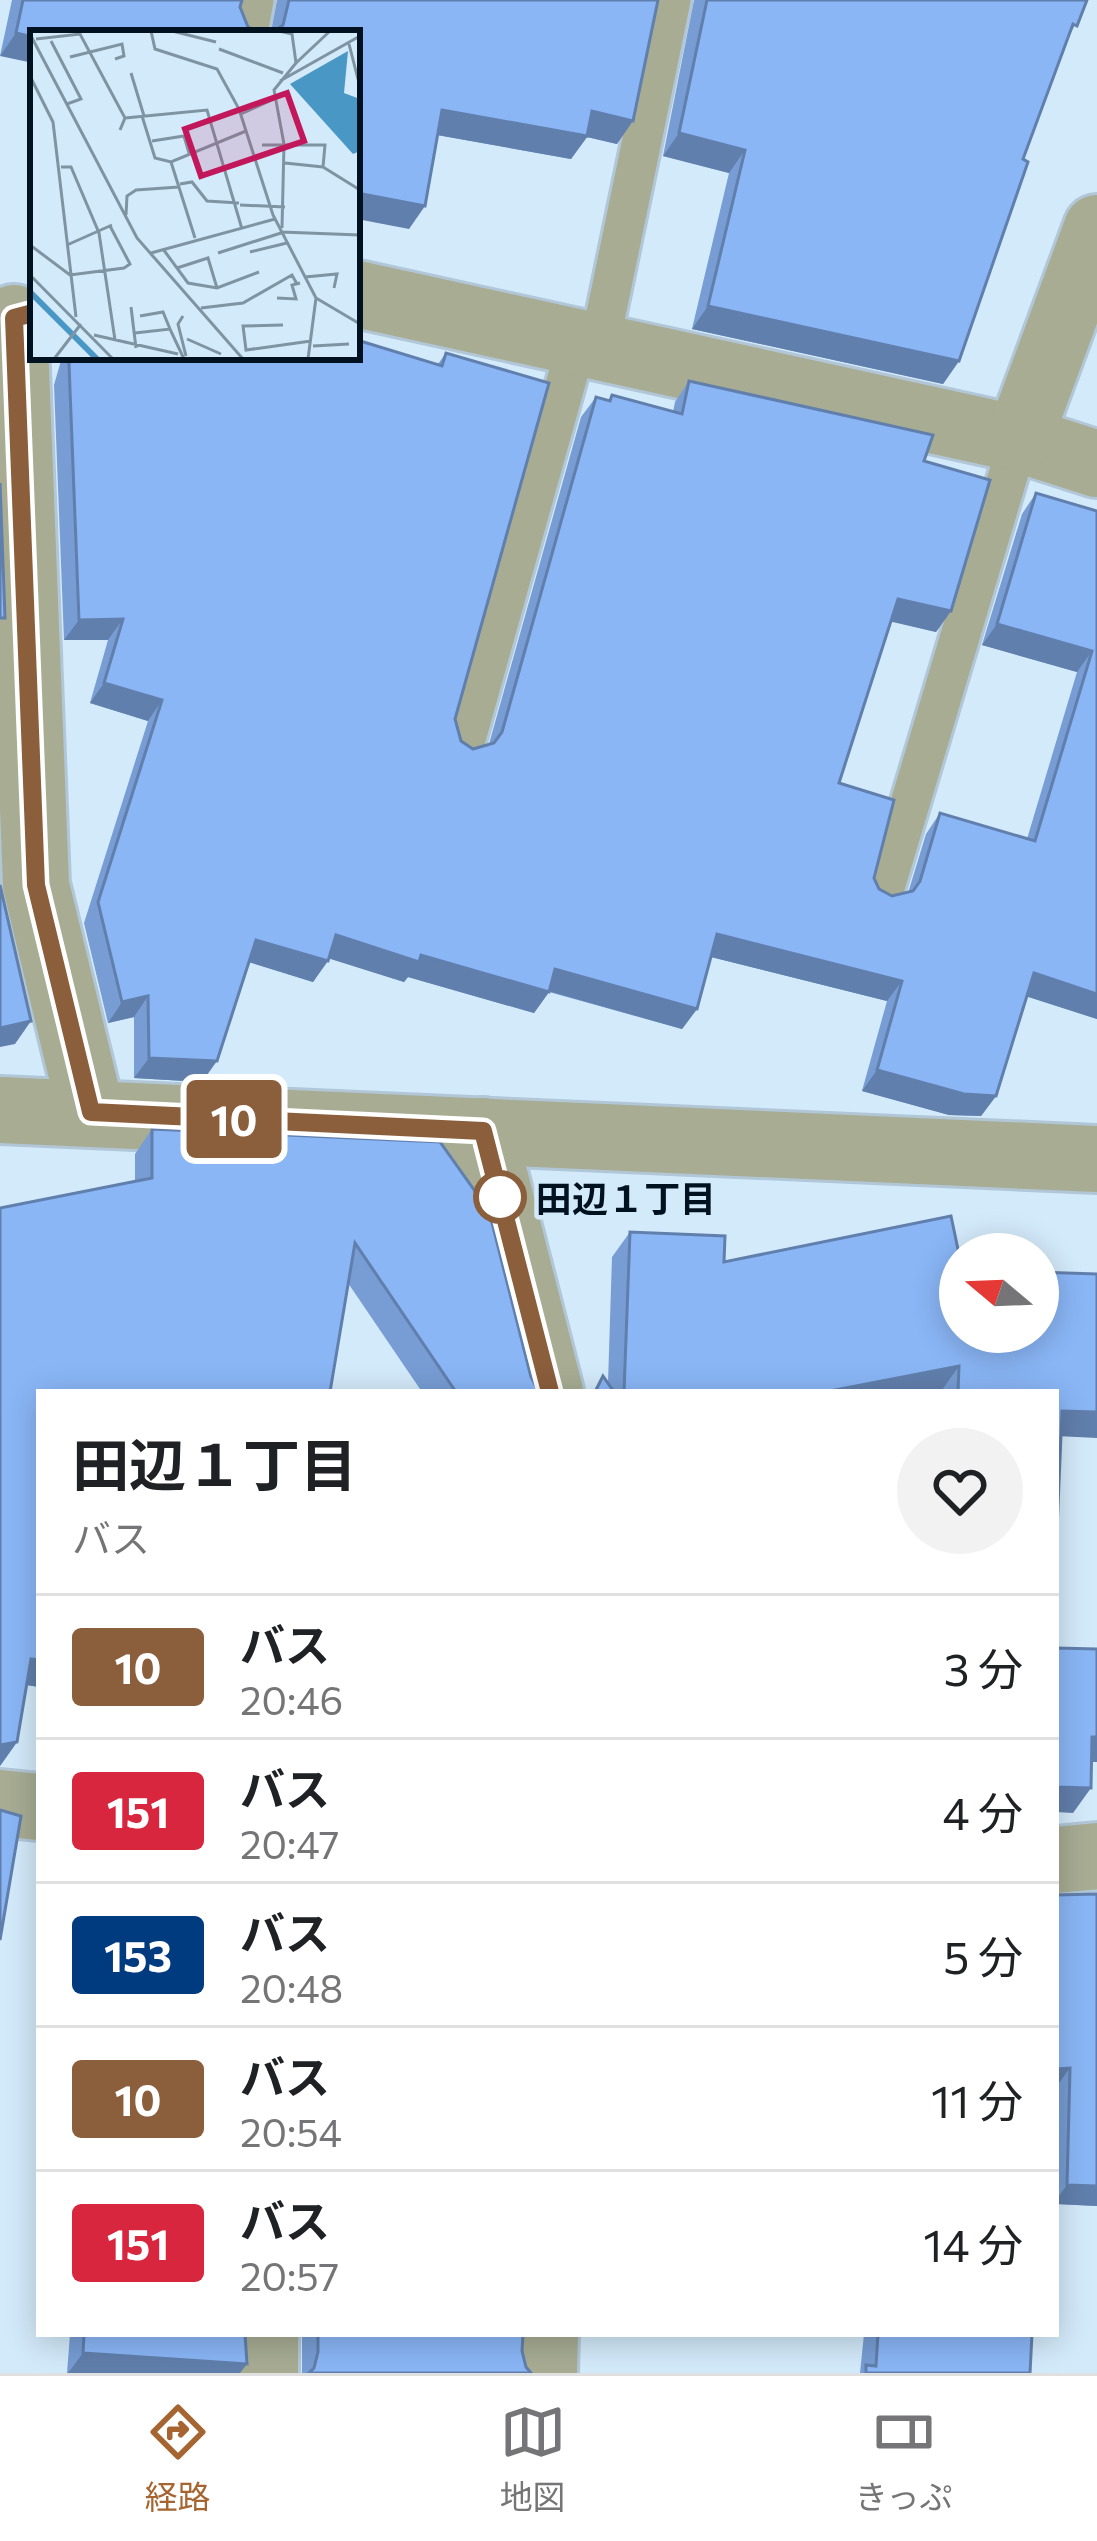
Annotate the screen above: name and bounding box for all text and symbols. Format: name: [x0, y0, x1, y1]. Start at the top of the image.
inset map: [30, 30, 360, 360]
line badge: 10: [180, 1080, 288, 1158]
text: 10: [211, 1093, 257, 1145]
marker: 田辺１丁目: [475, 1172, 525, 1222]
place label: 田辺１丁目: [536, 1175, 716, 1219]
north arrow: [939, 1233, 1059, 1353]
map controls: [939, 1233, 1059, 1353]
text: 田辺１丁目: [72, 1428, 357, 1498]
button: heart: [897, 1428, 1023, 1554]
text: バス: [72, 1513, 150, 1561]
text: バス: [240, 1616, 330, 1671]
text: 3 分: [944, 1640, 1023, 1695]
text: 10: [115, 1641, 161, 1693]
text: 20:46: [240, 1675, 343, 1723]
text: バス: [240, 1760, 330, 1815]
text: 4 分: [942, 1784, 1023, 1839]
text: 151: [107, 1785, 169, 1837]
text: 20:47: [240, 1819, 339, 1867]
text: バス: [240, 1904, 330, 1959]
text: 5 分: [944, 1928, 1023, 1983]
text: 153: [104, 1929, 172, 1981]
text: 20:48: [240, 1963, 343, 2011]
text: バス: [240, 2048, 330, 2103]
text: 11 分: [931, 2072, 1023, 2127]
text: 10: [115, 2073, 161, 2125]
text: 20:54: [240, 2107, 342, 2155]
text: バス: [240, 2192, 330, 2247]
text: 14 分: [923, 2216, 1023, 2271]
text: 151: [107, 2217, 169, 2269]
text: 20:57: [240, 2251, 339, 2299]
tab: 経路: [145, 2399, 211, 2519]
tab: 地図: [500, 2399, 566, 2519]
tab: きっぷ: [855, 2399, 952, 2519]

